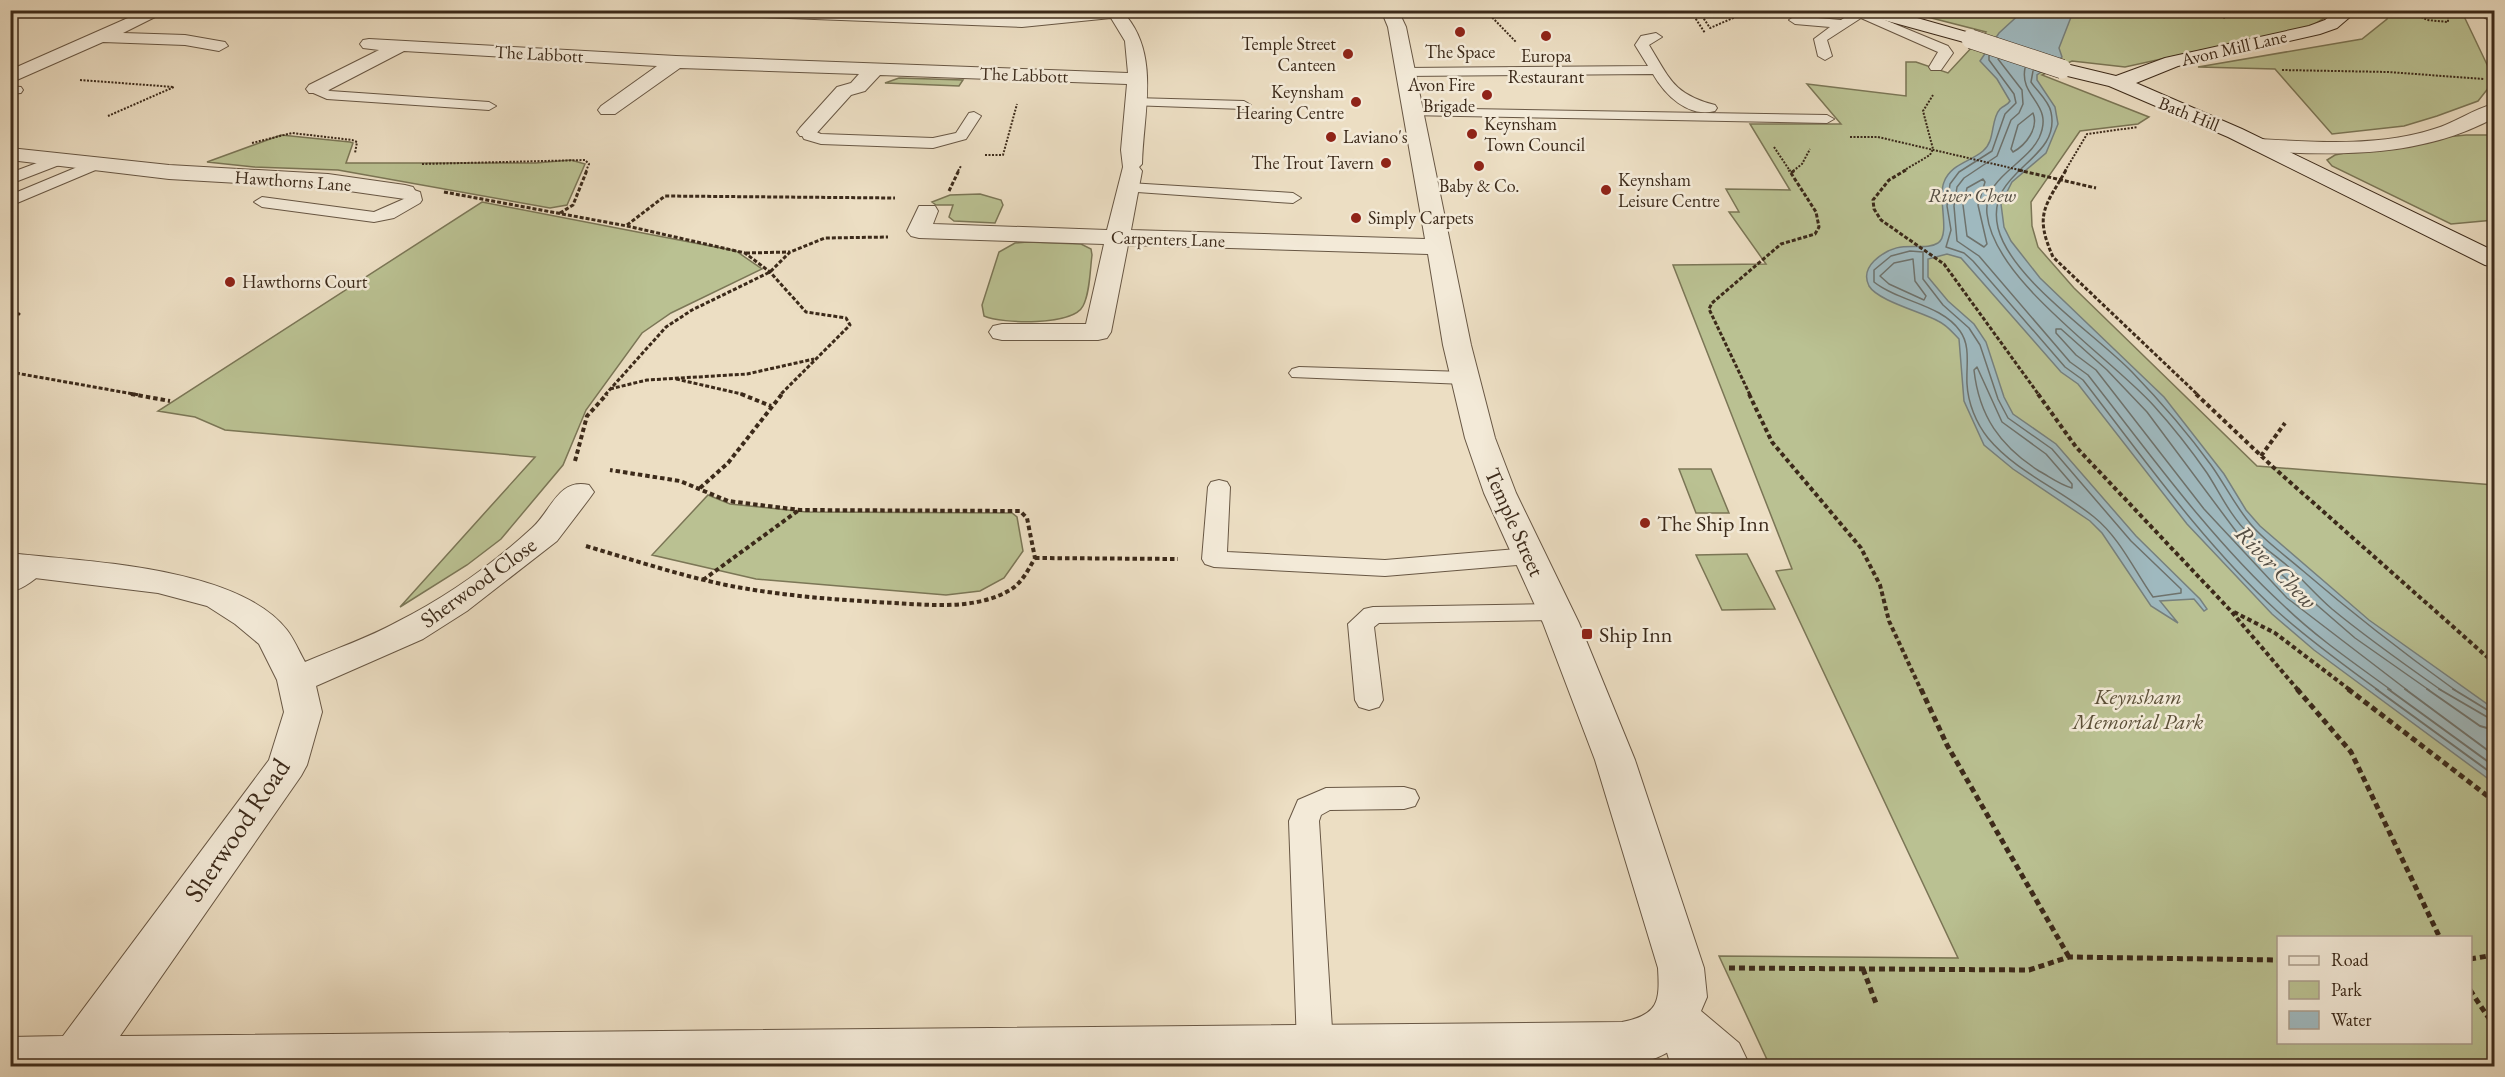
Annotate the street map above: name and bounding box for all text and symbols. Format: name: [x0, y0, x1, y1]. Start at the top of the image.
street label: Avon Mill Lane: [2178, 24, 2289, 71]
marker: The Space: [1453, 25, 1467, 39]
marker: Europa Restaurant: [1539, 29, 1553, 43]
place label: Temple Street Canteen: [1241, 32, 1336, 76]
street label: The Labbott: [494, 40, 584, 67]
place label: The Space: [1425, 40, 1495, 63]
place label: Europa Restaurant: [1508, 44, 1585, 88]
marker: Temple Street Canteen: [1341, 47, 1355, 61]
street label: The Labbott: [979, 61, 1069, 88]
place label: Avon Fire Brigade: [1407, 73, 1475, 117]
place label: Keynsham Hearing Centre: [1236, 80, 1344, 124]
marker: Avon Fire Brigade: [1480, 88, 1494, 102]
street label: Bath Hill: [2155, 91, 2223, 136]
marker: Keynsham Hearing Centre: [1349, 95, 1363, 109]
place label: Keynsham Town Council: [1484, 112, 1585, 156]
place label: Laviano's: [1343, 125, 1408, 148]
marker: Keynsham Town Council: [1465, 127, 1479, 141]
marker: Laviano's: [1324, 130, 1338, 144]
place label: The Trout Tavern: [1251, 151, 1374, 174]
marker: The Trout Tavern: [1379, 156, 1393, 170]
marker: Baby & Co.: [1472, 159, 1486, 173]
street label: Hawthorns Lane: [234, 165, 352, 196]
place label: Keynsham Leisure Centre: [1618, 168, 1720, 212]
place label: Baby & Co.: [1439, 174, 1519, 197]
water label: River Chew: [1928, 182, 2016, 208]
marker: Keynsham Leisure Centre: [1599, 183, 1613, 197]
place label: Simply Carpets: [1368, 206, 1474, 229]
marker: Simply Carpets: [1349, 211, 1363, 225]
street label: Carpenters Lane: [1111, 225, 1225, 252]
place label: Hawthorns Court: [242, 270, 368, 293]
marker: Hawthorns Court: [223, 275, 237, 289]
street label: Temple Street: [1478, 463, 1551, 581]
place label: The Ship Inn: [1657, 509, 1770, 538]
marker: The Ship Inn: [1638, 516, 1652, 530]
water label: River Chew: [2229, 518, 2324, 615]
street label: Sherwood Close: [414, 530, 542, 634]
place label: Ship Inn: [1599, 620, 1673, 649]
marker: Ship Inn: [1580, 627, 1594, 641]
park label: Keynsham Memorial Park: [2070, 682, 2204, 736]
street label: Sherwood Road: [176, 751, 298, 908]
legend: [2277, 936, 2472, 1044]
text: Road: [2331, 948, 2370, 971]
text: Park: [2331, 978, 2362, 1001]
text: Water: [2331, 1008, 2372, 1031]

